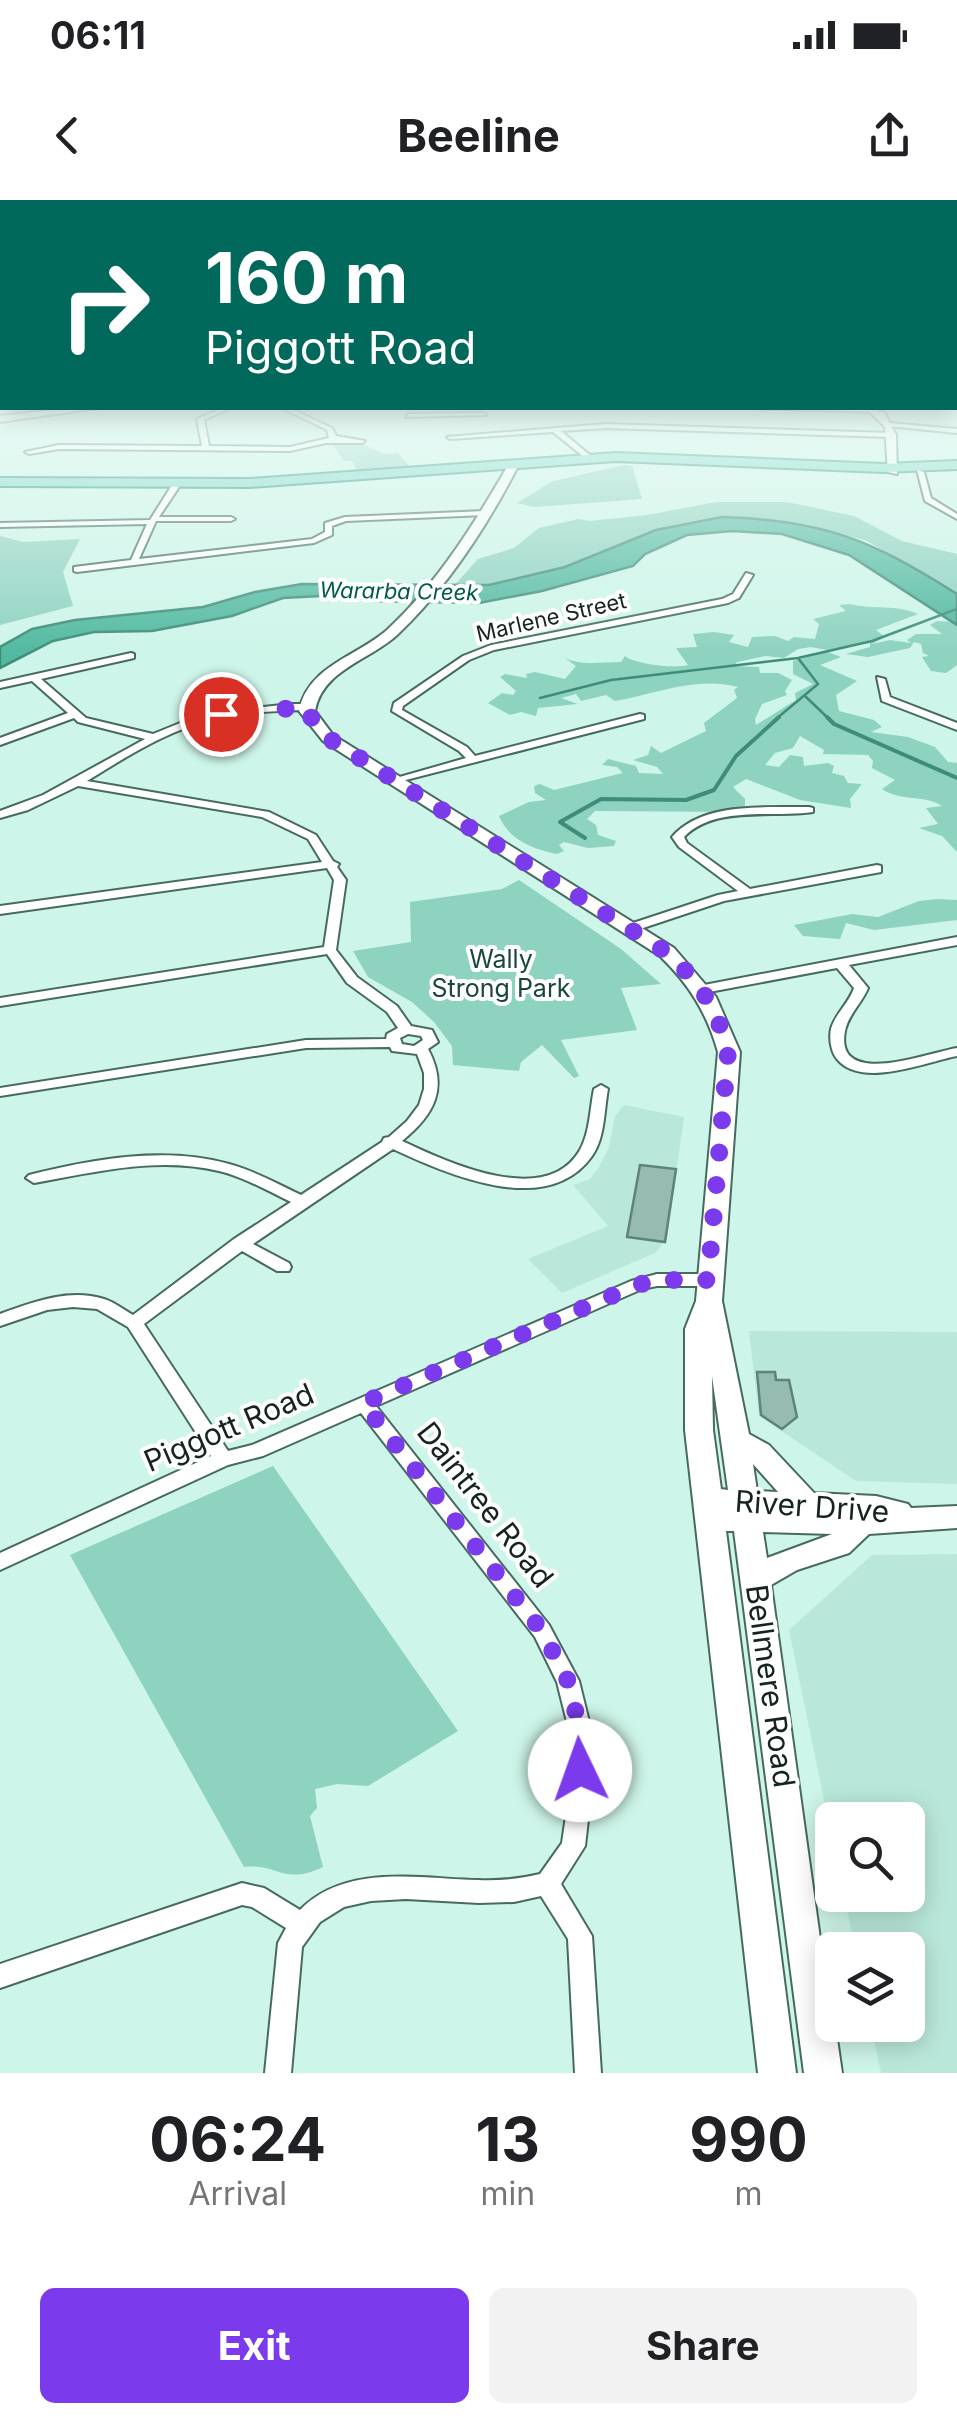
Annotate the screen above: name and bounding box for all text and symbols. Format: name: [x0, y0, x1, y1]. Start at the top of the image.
text: 06:11: [50, 12, 146, 58]
icon: back: [40, 108, 95, 163]
text: Beeline: [397, 108, 560, 163]
icon: share: [862, 108, 917, 163]
text: 160 m: [205, 235, 408, 320]
icon: right: [40, 240, 170, 370]
text: Piggott Road: [205, 320, 476, 375]
water label: Wararba Creek: [319, 577, 479, 605]
street label: Marlene Street: [473, 587, 629, 647]
pin: [179, 672, 264, 757]
icon: arrive: [194, 687, 249, 742]
park label: Wally Strong Park: [432, 944, 571, 1003]
street label: Piggott Road: [138, 1375, 319, 1479]
street label: Daintree Road: [410, 1415, 562, 1594]
street label: River Drive: [734, 1483, 890, 1529]
street label: Bellmere Road: [739, 1582, 803, 1790]
position arrow: [528, 1718, 632, 1822]
map controls: [815, 1802, 925, 2042]
button: search: [815, 1802, 925, 1912]
button: layers: [815, 1932, 925, 2042]
text: 06:24: [149, 2103, 326, 2175]
text: 13: [475, 2103, 540, 2175]
text: 990: [689, 2103, 808, 2175]
text: Arrival: [188, 2174, 287, 2213]
text: min: [480, 2174, 535, 2213]
text: m: [734, 2174, 763, 2213]
button: Exit: [40, 2288, 469, 2403]
button: Share: [489, 2288, 917, 2403]

